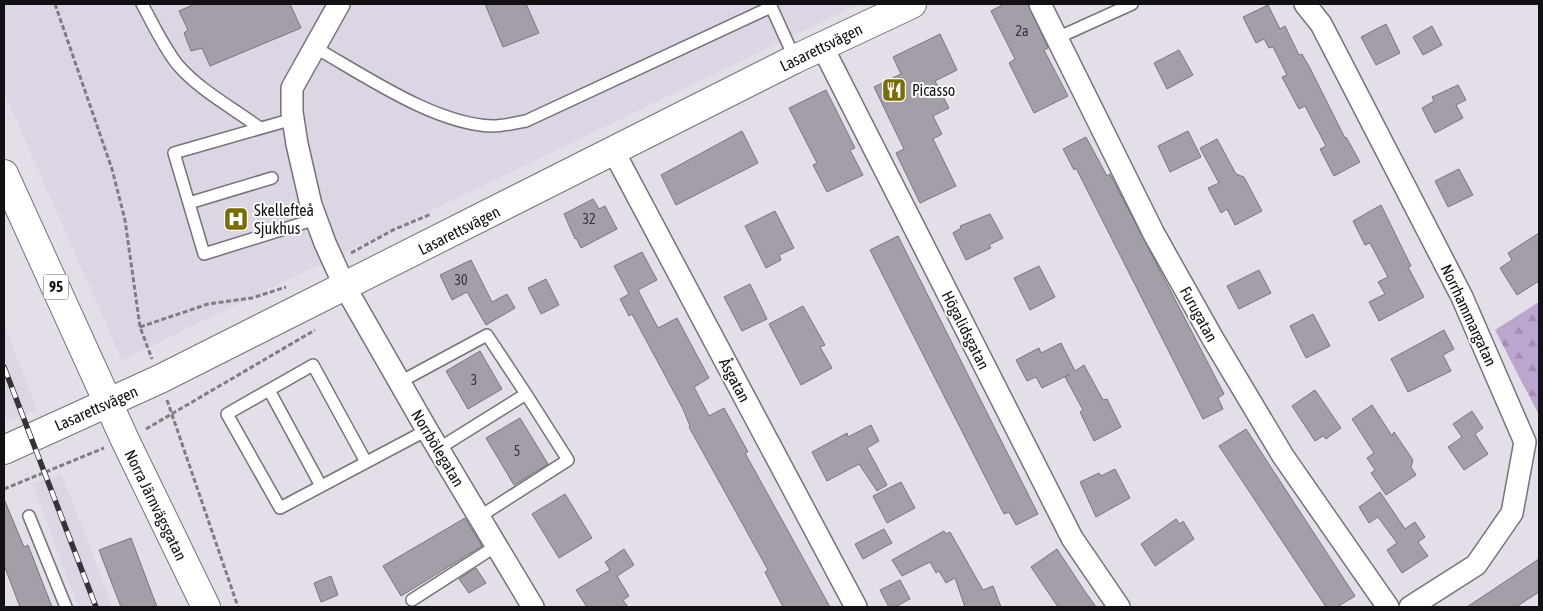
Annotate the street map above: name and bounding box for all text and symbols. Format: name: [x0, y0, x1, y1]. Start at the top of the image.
street label: Lasarettsvägen: [777, 19, 865, 76]
house number: 2a: [1015, 23, 1029, 39]
restaurant icon: Picasso: [881, 77, 907, 103]
place label: Picasso: [912, 81, 955, 99]
place label: Skellefteå Sjukhus: [254, 201, 314, 238]
street label: Lasarettsvägen: [415, 202, 503, 259]
hospital icon: Skellefteå Sjukhus: [223, 206, 249, 232]
house number: 32: [582, 211, 596, 227]
street label: Norrhammargatan: [1437, 261, 1500, 369]
house number: 30: [454, 272, 468, 288]
road number: 95: [44, 274, 68, 300]
street label: Furugatan: [1176, 283, 1221, 345]
street label: Högalidsgatan: [938, 288, 993, 373]
street label: Åsgatan: [715, 354, 755, 406]
house number: 3: [471, 372, 477, 388]
street label: Lasarettsvägen: [52, 382, 141, 435]
street label: Norrbölegatan: [407, 406, 468, 490]
house number: 5: [514, 443, 520, 459]
street label: Norra Järnvägsgatan: [120, 447, 191, 564]

